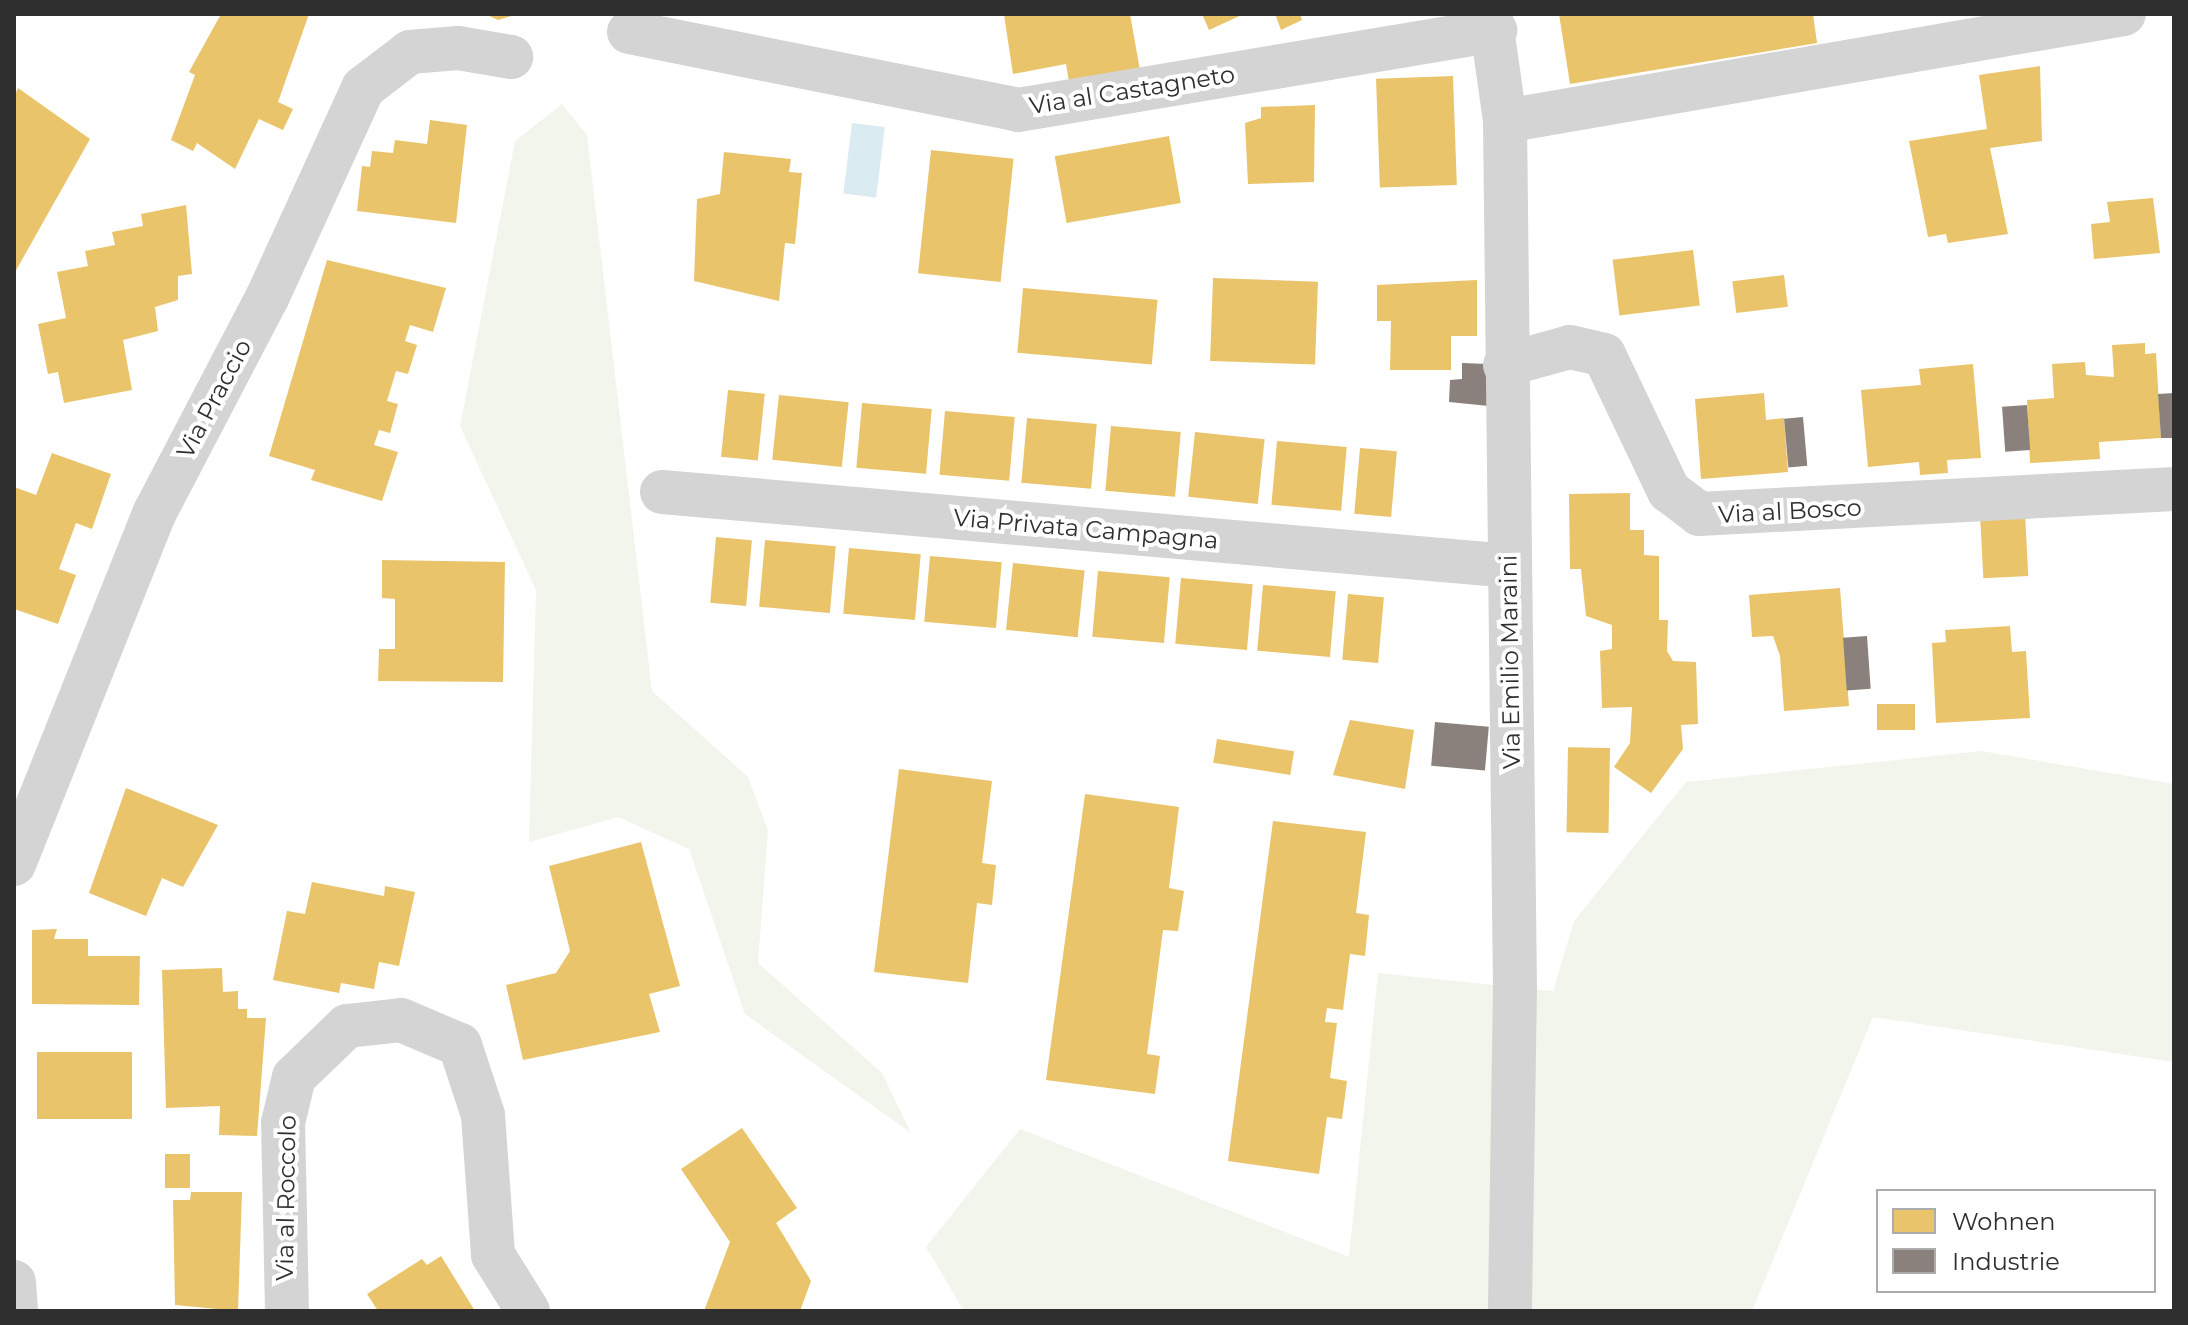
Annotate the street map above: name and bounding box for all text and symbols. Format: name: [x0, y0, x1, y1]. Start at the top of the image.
street label: Via al Castagneto: [1027, 60, 1237, 120]
street label: Via Praccio: [171, 334, 257, 464]
street label: Via al Bosco: [1718, 493, 1862, 529]
street label: Via Privata Campagna: [952, 503, 1220, 555]
street label: Via Emilio Maraini: [1494, 555, 1526, 769]
street label: Via al Roccolo: [270, 1115, 302, 1281]
legend: [1876, 1189, 2156, 1293]
text: Wohnen: [1952, 1207, 2056, 1236]
text: Industrie: [1952, 1247, 2060, 1276]

